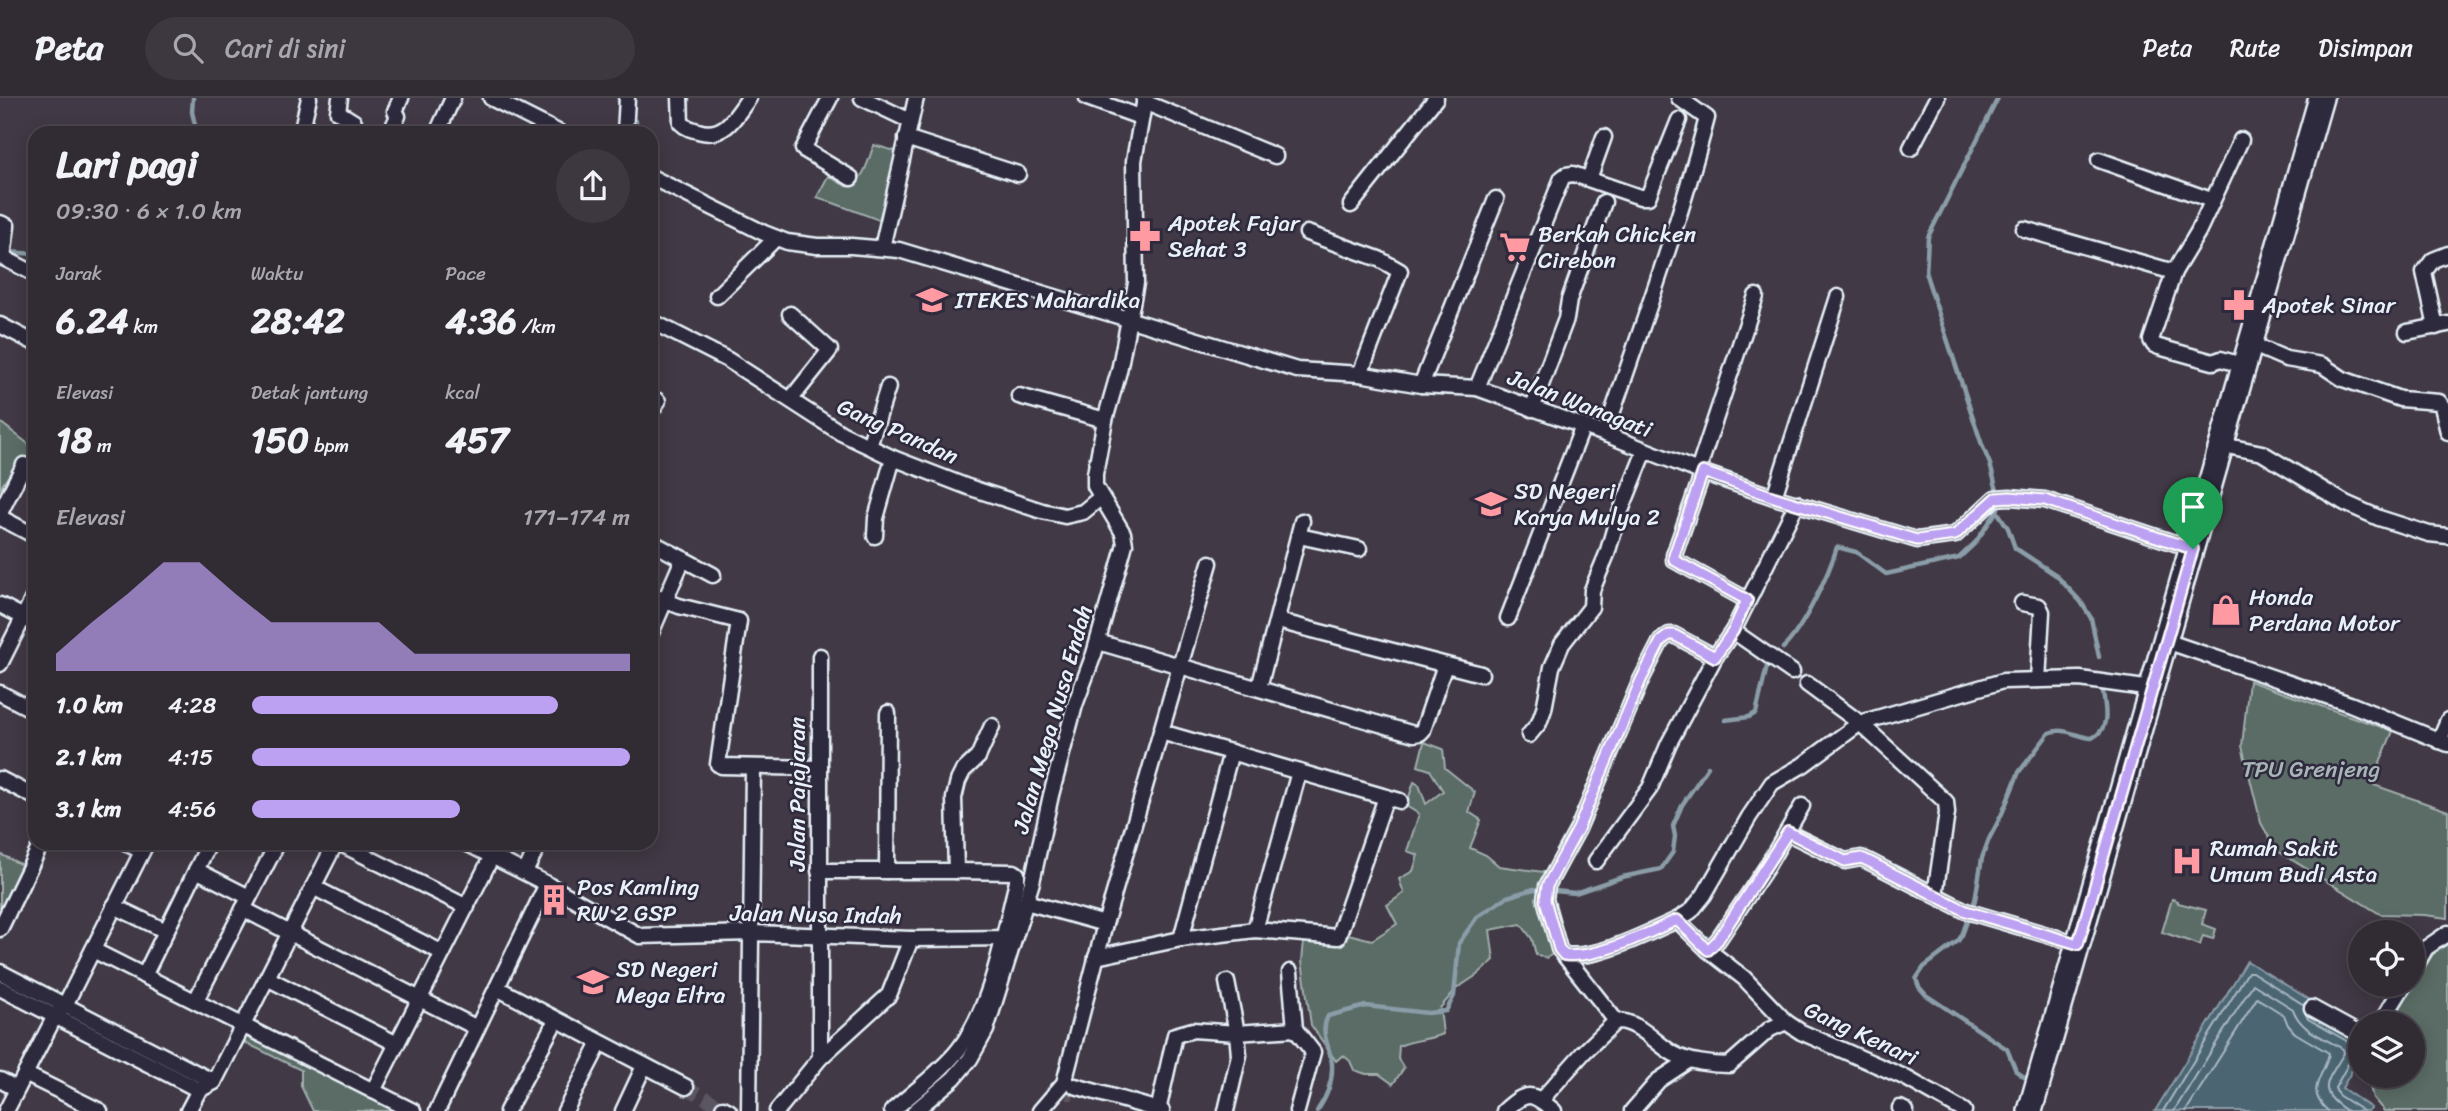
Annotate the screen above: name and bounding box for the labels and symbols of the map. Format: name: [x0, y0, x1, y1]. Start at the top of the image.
place label: Apotek Fajar Sehat 3: [1167, 203, 1301, 270]
place label: Berkah Chicken Cirebon: [1538, 214, 1696, 281]
pharmacy icon: Apotek Fajar Sehat 3: [1128, 219, 1162, 253]
supermarket icon: Berkah Chicken Cirebon: [1498, 230, 1532, 264]
place label: ITEKES Mahardika: [954, 280, 1140, 321]
school or university icon: ITEKES Mahardika: [915, 283, 949, 317]
place label: Apotek Sinar: [2261, 285, 2397, 326]
pharmacy icon: Apotek Sinar: [2222, 288, 2256, 322]
street label: Jalan Wanagati: [1501, 357, 1659, 450]
street label: Gang Pandan: [830, 386, 965, 477]
place label: SD Negeri Karya Mulya 2: [1514, 471, 1660, 538]
pin: [2163, 477, 2223, 549]
school or university icon: SD Negeri Karya Mulya 2: [1474, 487, 1508, 521]
place label: Honda Perdana Motor: [2249, 577, 2401, 644]
shop icon: Honda Perdana Motor: [2209, 593, 2243, 627]
street label: Jalan Mega Nusa Endah: [1000, 600, 1105, 839]
street label: Jalan Pajajaran: [777, 716, 818, 872]
park label: TPU Grenjeng: [2242, 749, 2380, 790]
place label: Rumah Sakit Umum Budi Asta: [2210, 828, 2377, 895]
hospital icon: Rumah Sakit Umum Budi Asta: [2170, 844, 2204, 878]
place label: Pos Kamling RW 2 GSP: [577, 867, 700, 934]
building icon: Pos Kamling RW 2 GSP: [537, 883, 571, 917]
street label: Jalan Nusa Indah: [729, 892, 902, 936]
place label: SD Negeri Mega Eltra: [616, 949, 726, 1016]
school or university icon: SD Negeri Mega Eltra: [576, 965, 610, 999]
street label: Gang Kenari: [1797, 989, 1925, 1078]

